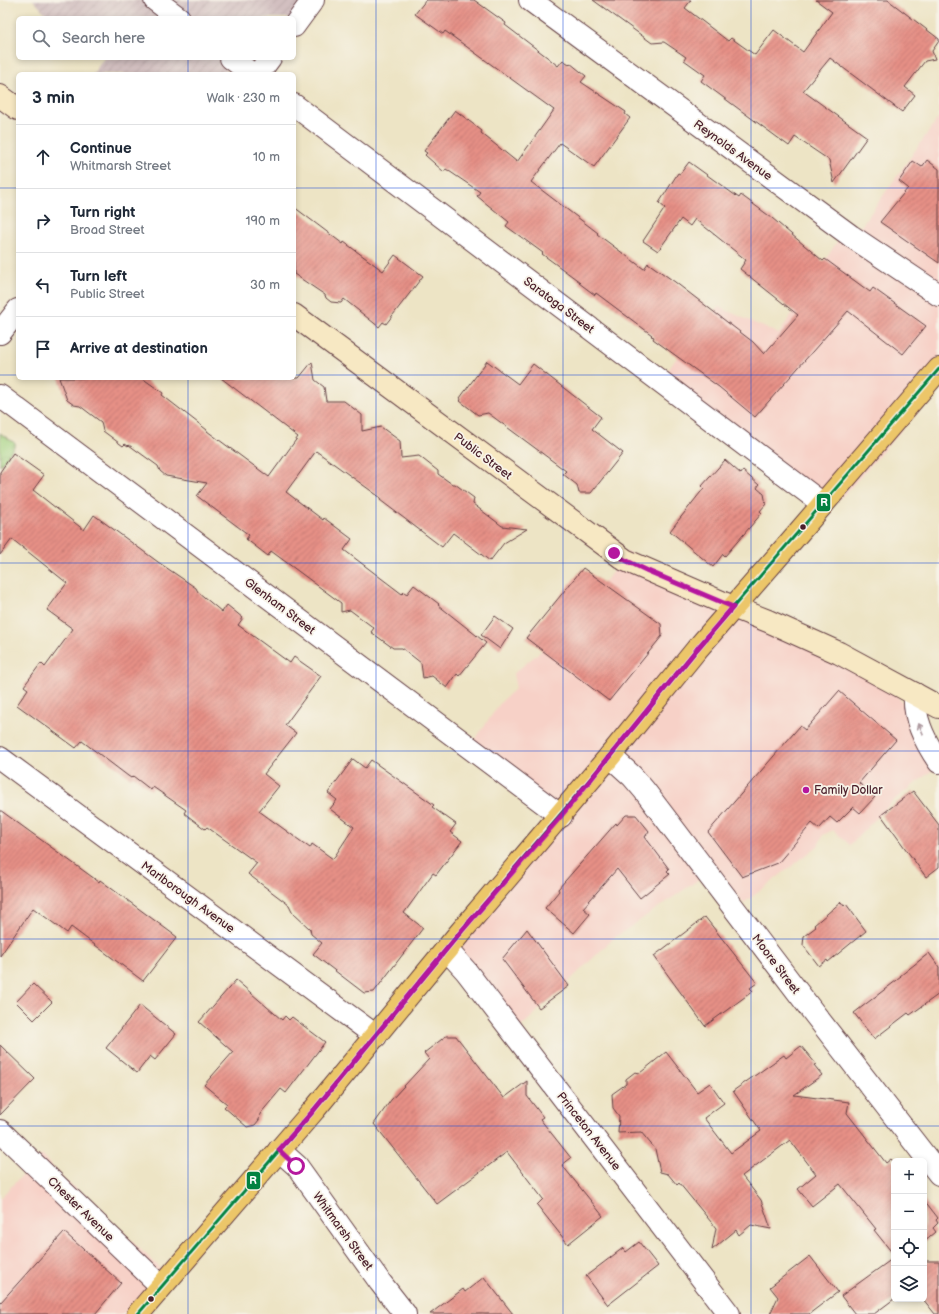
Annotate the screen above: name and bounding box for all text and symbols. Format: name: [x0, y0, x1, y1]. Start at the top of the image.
search box: [16, 16, 296, 60]
icon: search: [30, 27, 52, 49]
text: Search here: [62, 29, 145, 48]
text: 3 min: [32, 88, 75, 108]
text: Walk · 230 m: [206, 90, 280, 106]
street label: Reynolds Avenue: [690, 117, 775, 184]
text: Continue: [70, 139, 132, 158]
icon: ahead: [32, 146, 54, 168]
text: 10 m: [253, 149, 280, 165]
text: Whitmarsh Street: [70, 158, 171, 174]
text: Turn right: [70, 203, 135, 222]
icon: right: [32, 210, 54, 232]
text: 190 m: [246, 213, 280, 229]
text: Broad Street: [70, 222, 144, 238]
text: Turn left: [70, 267, 127, 286]
icon: left: [32, 274, 54, 296]
street label: Saratoga Street: [520, 274, 597, 337]
text: 30 m: [250, 277, 280, 293]
text: Public Street: [70, 286, 145, 302]
icon: arrive: [32, 338, 54, 360]
text: Arrive at destination: [70, 339, 208, 358]
street label: Public Street: [451, 430, 515, 483]
line badge: R: [816, 493, 831, 512]
text: R: [820, 496, 828, 509]
unlabelled marker: [798, 522, 808, 532]
route end: [605, 544, 623, 562]
street label: Glenham Street: [241, 575, 318, 638]
one-way arrow: [917, 724, 925, 736]
place label: Family Dollar: [814, 783, 883, 798]
marker: Family Dollar: [801, 785, 811, 795]
street label: Marlborough Avenue: [138, 858, 238, 936]
street label: Moore Street: [748, 931, 803, 997]
street label: Princeton Avenue: [553, 1089, 624, 1174]
route start: [287, 1157, 305, 1175]
map controls: [891, 1158, 927, 1302]
button: +: [891, 1158, 927, 1194]
line badge: R: [246, 1171, 261, 1190]
street label: Chester Avenue: [44, 1174, 117, 1245]
text: R: [249, 1174, 257, 1187]
street label: Whitmarsh Street: [309, 1189, 376, 1274]
button: −: [891, 1194, 927, 1230]
button: locate: [891, 1230, 927, 1266]
button: layers: [891, 1266, 927, 1302]
unlabelled marker: [146, 1294, 156, 1304]

